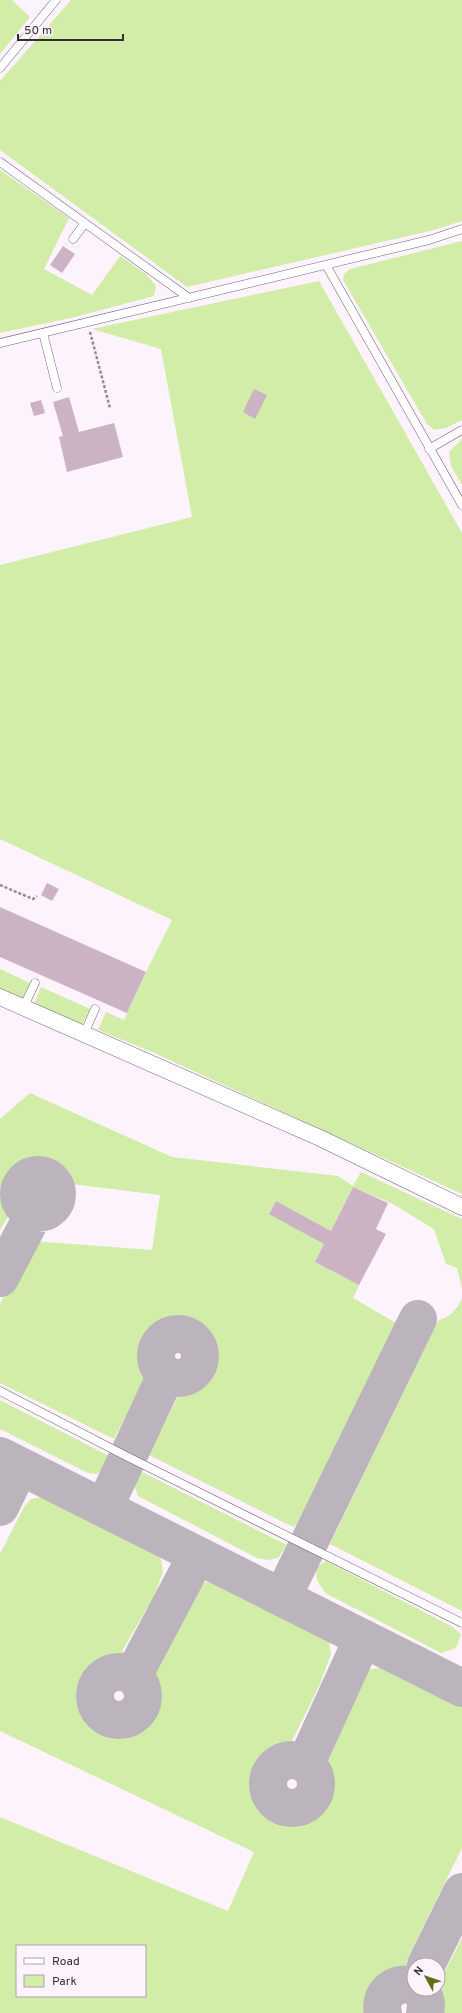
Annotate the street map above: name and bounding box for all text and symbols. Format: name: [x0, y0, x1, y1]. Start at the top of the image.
scale bar: [18, 16, 123, 42]
text: 50 m: [24, 23, 52, 39]
legend: [16, 1945, 146, 1997]
text: Road: [52, 1954, 80, 1970]
north arrow: [406, 1957, 446, 1997]
text: N: [411, 1964, 427, 1979]
text: Park: [52, 1974, 77, 1990]

